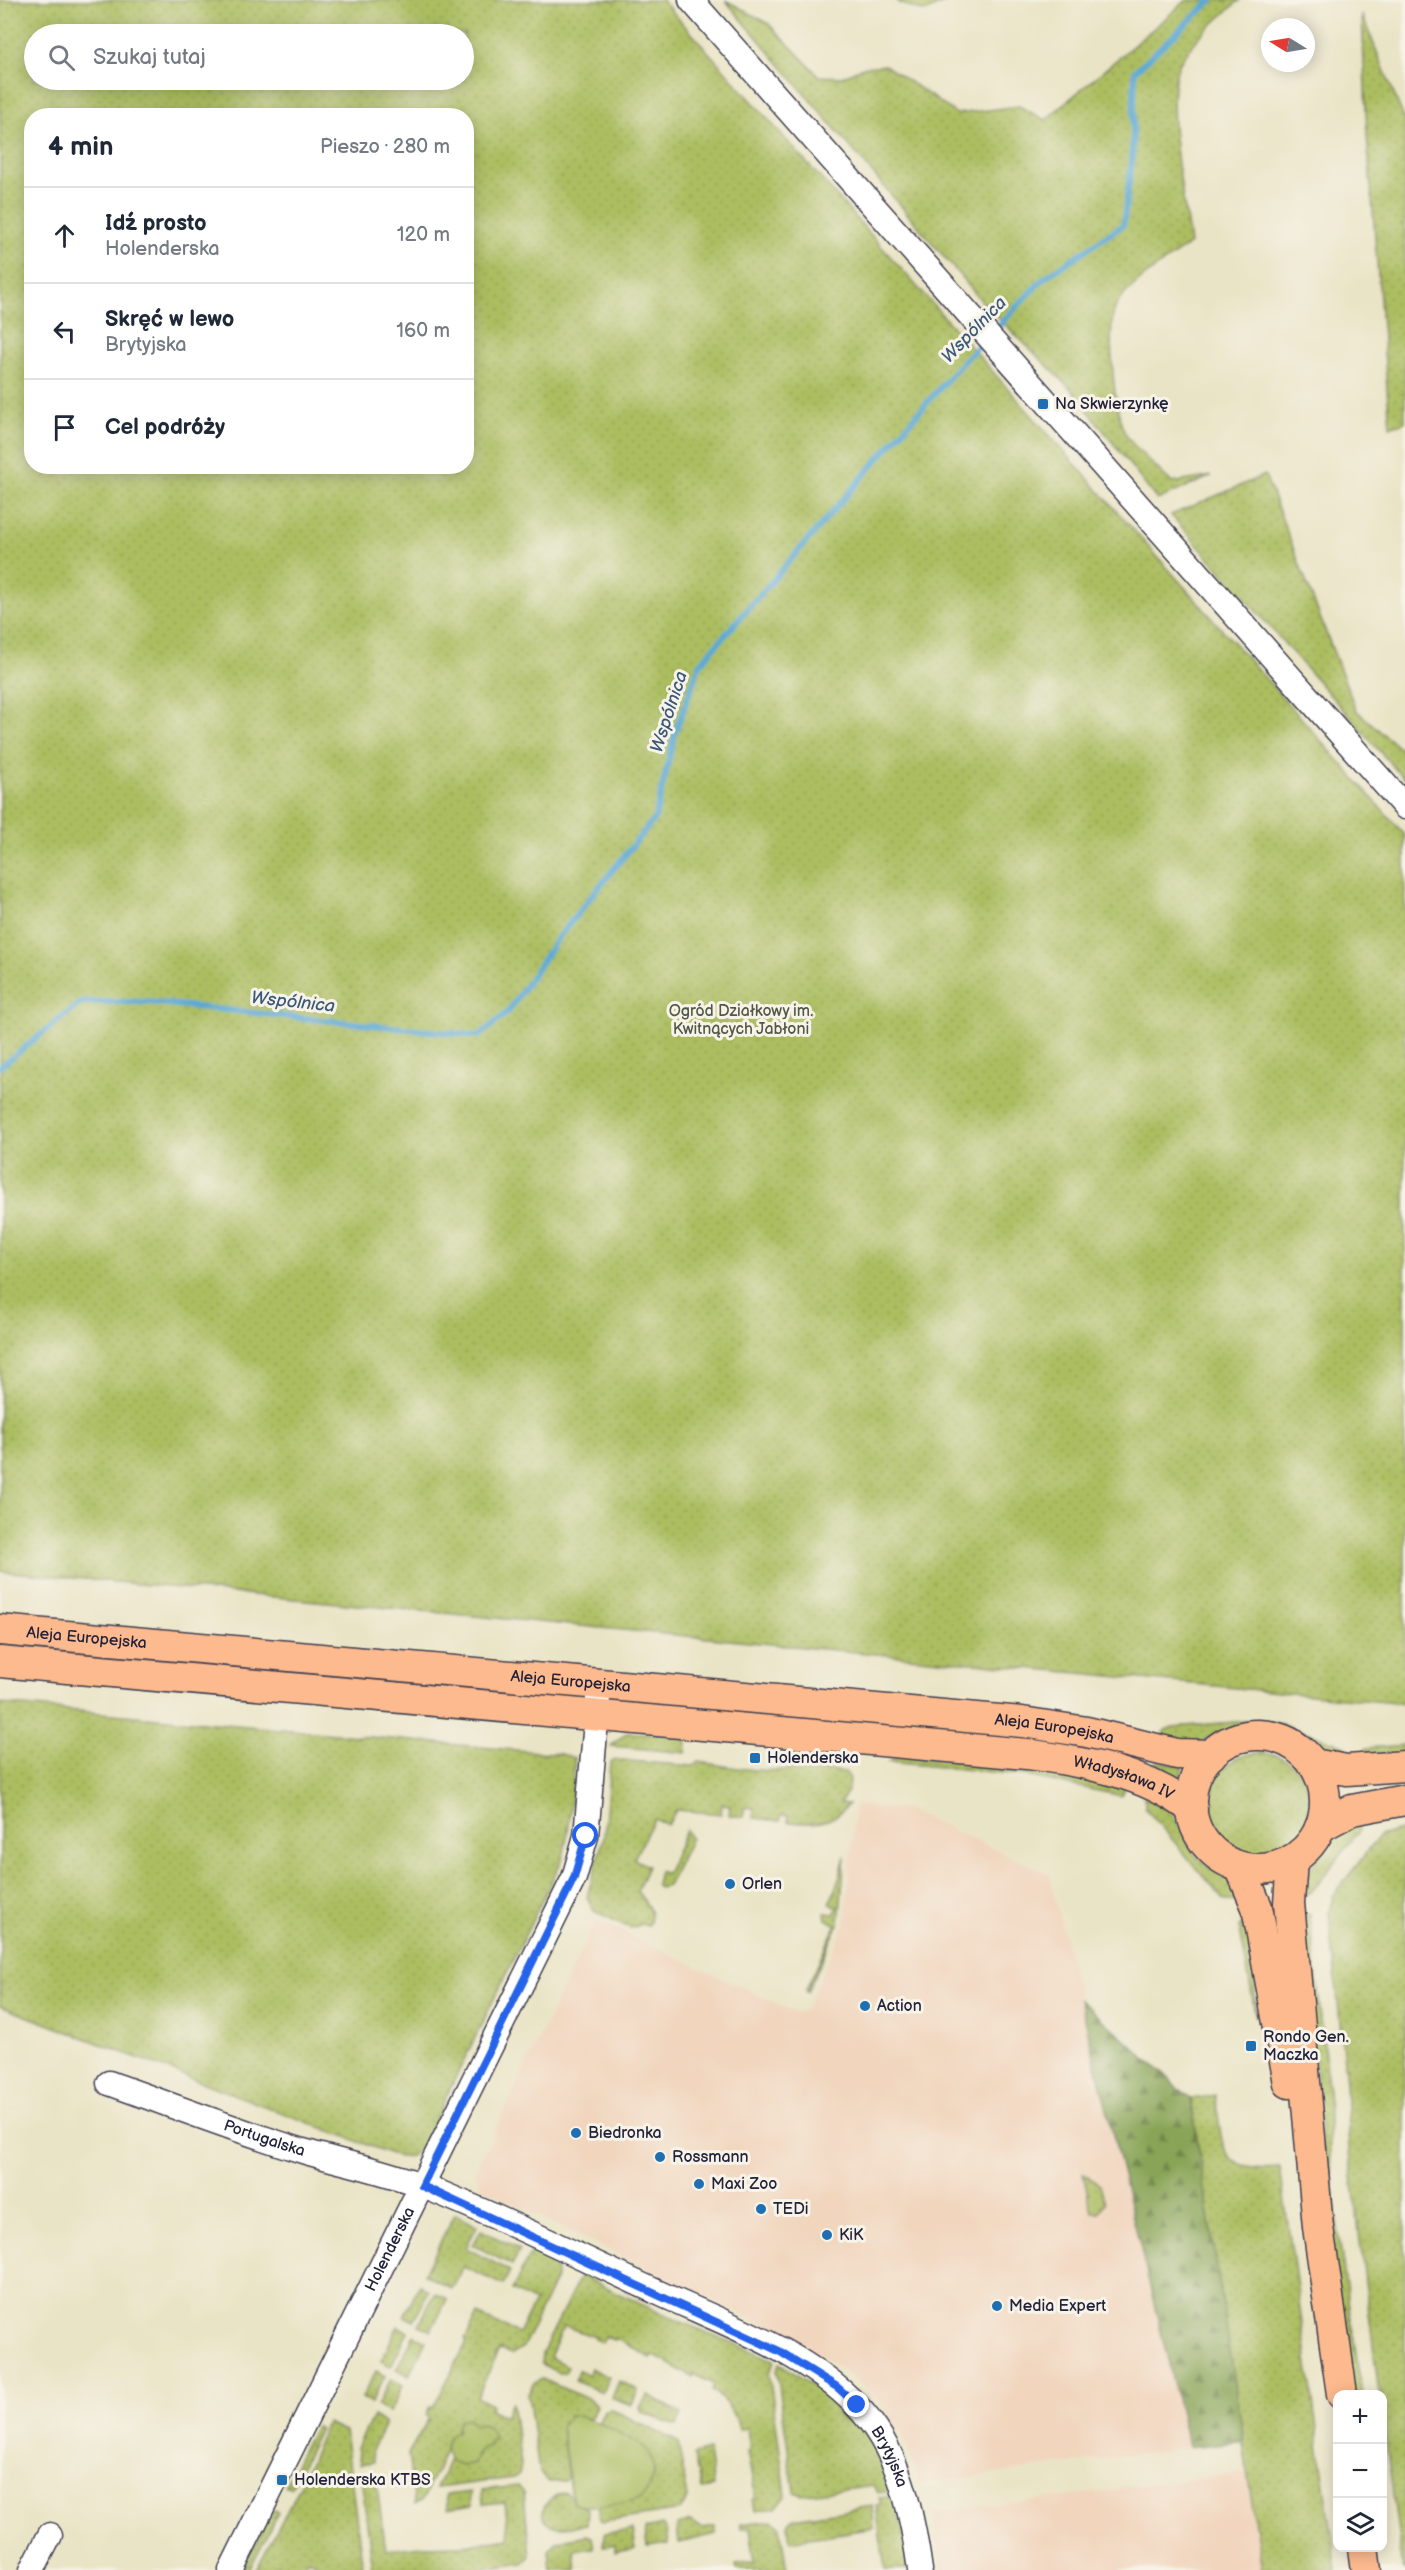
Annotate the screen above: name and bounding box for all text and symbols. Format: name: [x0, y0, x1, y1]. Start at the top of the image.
north arrow: [1261, 18, 1315, 72]
search box: [24, 24, 474, 90]
icon: search: [45, 41, 78, 74]
text: Szukaj tutaj: [93, 44, 206, 71]
text: 4 min: [48, 132, 113, 163]
text: Pieszo · 280 m: [320, 135, 450, 159]
text: Idź prosto: [105, 210, 207, 237]
icon: ahead: [48, 219, 81, 252]
text: 120 m: [397, 223, 450, 247]
text: Holenderska: [105, 237, 220, 261]
water label: Wspólnica: [937, 292, 1011, 368]
text: Skręć w lewo: [105, 306, 234, 333]
icon: left: [48, 315, 81, 348]
text: 160 m: [396, 319, 450, 343]
text: Brytyjska: [105, 333, 187, 357]
place label: Na Skwierzynkę: [1055, 395, 1169, 414]
marker: Na Skwierzynkę: [1036, 397, 1050, 411]
icon: arrive: [48, 411, 81, 444]
text: Cel podróży: [105, 414, 225, 441]
water label: Wspólnica: [646, 669, 692, 755]
water label: Wspólnica: [250, 987, 336, 1017]
park label: Ogród Działkowy im. Kwitnących Jabłoni: [669, 1002, 813, 1039]
street label: Aleja Europejska: [26, 1623, 148, 1653]
street label: Aleja Europejska: [510, 1667, 632, 1696]
street label: Aleja Europejska: [994, 1710, 1116, 1748]
place label: Holenderska: [767, 1749, 859, 1768]
marker: Holenderska: [748, 1751, 762, 1765]
street label: Władysława IV: [1072, 1752, 1178, 1804]
route start: [572, 1822, 598, 1848]
place label: Orlen: [742, 1875, 782, 1894]
marker: Orlen: [723, 1877, 737, 1891]
place label: Action: [877, 1997, 922, 2016]
marker: Action: [858, 1999, 872, 2013]
place label: Rondo Gen. Maczka: [1263, 2028, 1349, 2065]
marker: Rondo Gen. Maczka: [1244, 2039, 1258, 2053]
street label: Portugalska: [221, 2116, 308, 2161]
place label: Biedronka: [588, 2124, 662, 2143]
marker: Biedronka: [569, 2126, 583, 2140]
place label: Rossmann: [672, 2148, 749, 2167]
marker: Rossmann: [653, 2150, 667, 2164]
place label: Maxi Zoo: [711, 2175, 777, 2194]
marker: Maxi Zoo: [692, 2177, 706, 2191]
place label: TEDi: [773, 2200, 809, 2219]
marker: TEDi: [754, 2202, 768, 2216]
street label: Holenderska: [361, 2204, 419, 2295]
place label: KiK: [839, 2226, 864, 2245]
marker: KiK: [820, 2228, 834, 2242]
place label: Media Expert: [1009, 2297, 1106, 2316]
marker: Media Expert: [990, 2299, 1004, 2313]
map controls: [1333, 2390, 1387, 2552]
button: +: [1333, 2390, 1387, 2444]
route end: [843, 2391, 869, 2417]
street label: Brytyjska: [867, 2423, 912, 2490]
button: −: [1333, 2444, 1387, 2498]
place label: Holenderska KTBS: [294, 2471, 431, 2490]
marker: Holenderska KTBS: [275, 2473, 289, 2487]
button: layers: [1333, 2498, 1387, 2552]

